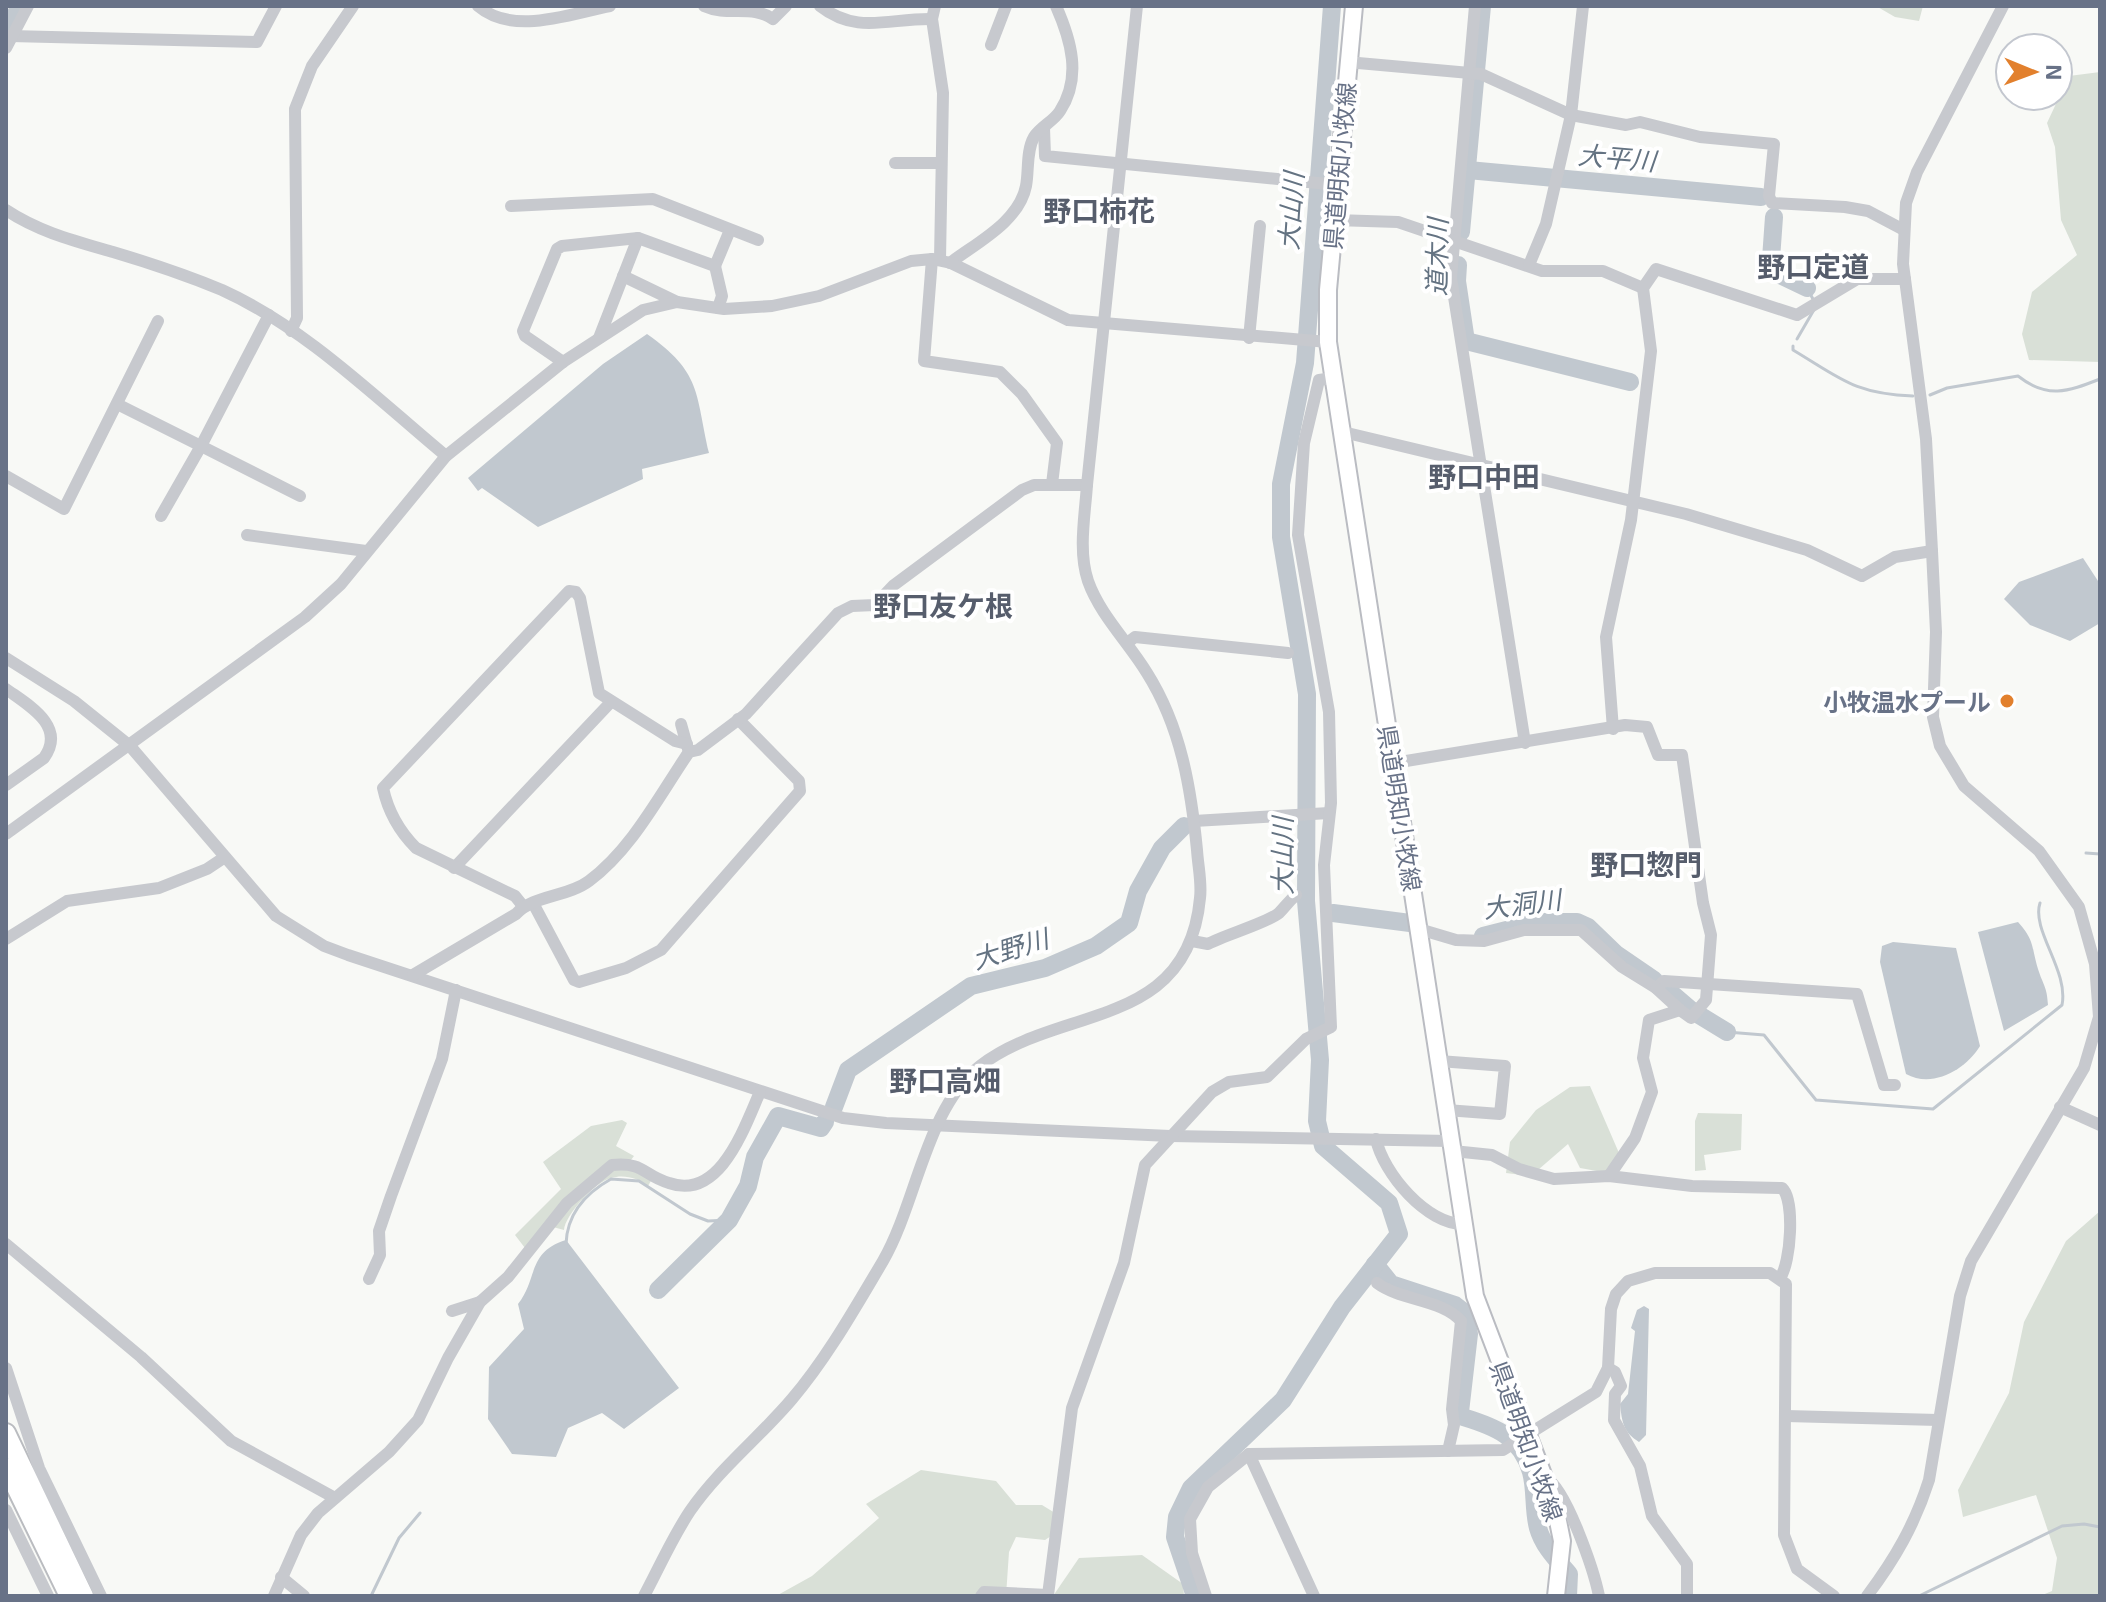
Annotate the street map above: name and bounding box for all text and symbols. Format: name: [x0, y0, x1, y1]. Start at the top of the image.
north arrow: [1994, 32, 2074, 112]
text: N: [2042, 64, 2068, 81]
street label: 県道明知小牧線: [1317, 81, 1361, 251]
water label: 大平川: [1577, 138, 1660, 176]
water label: 大山川: [1272, 168, 1308, 251]
district label: 野口柿花: [1043, 193, 1155, 227]
water label: 道木川: [1420, 215, 1452, 296]
district label: 野口定道: [1757, 249, 1869, 283]
district label: 野口中田: [1428, 459, 1540, 493]
district label: 野口友ケ根: [873, 588, 1013, 622]
place label: 小牧温水プール: [1823, 687, 1991, 716]
marker: 小牧温水プール: [1998, 692, 2016, 710]
street label: 県道明知小牧線: [1373, 723, 1427, 893]
water label: 大山川: [1266, 814, 1297, 895]
district label: 野口惣門: [1590, 847, 1702, 881]
water label: 大洞川: [1481, 882, 1566, 923]
water label: 大野川: [968, 921, 1055, 974]
district label: 野口高畑: [889, 1063, 1001, 1097]
street label: 県道明知小牧線: [1485, 1357, 1569, 1525]

